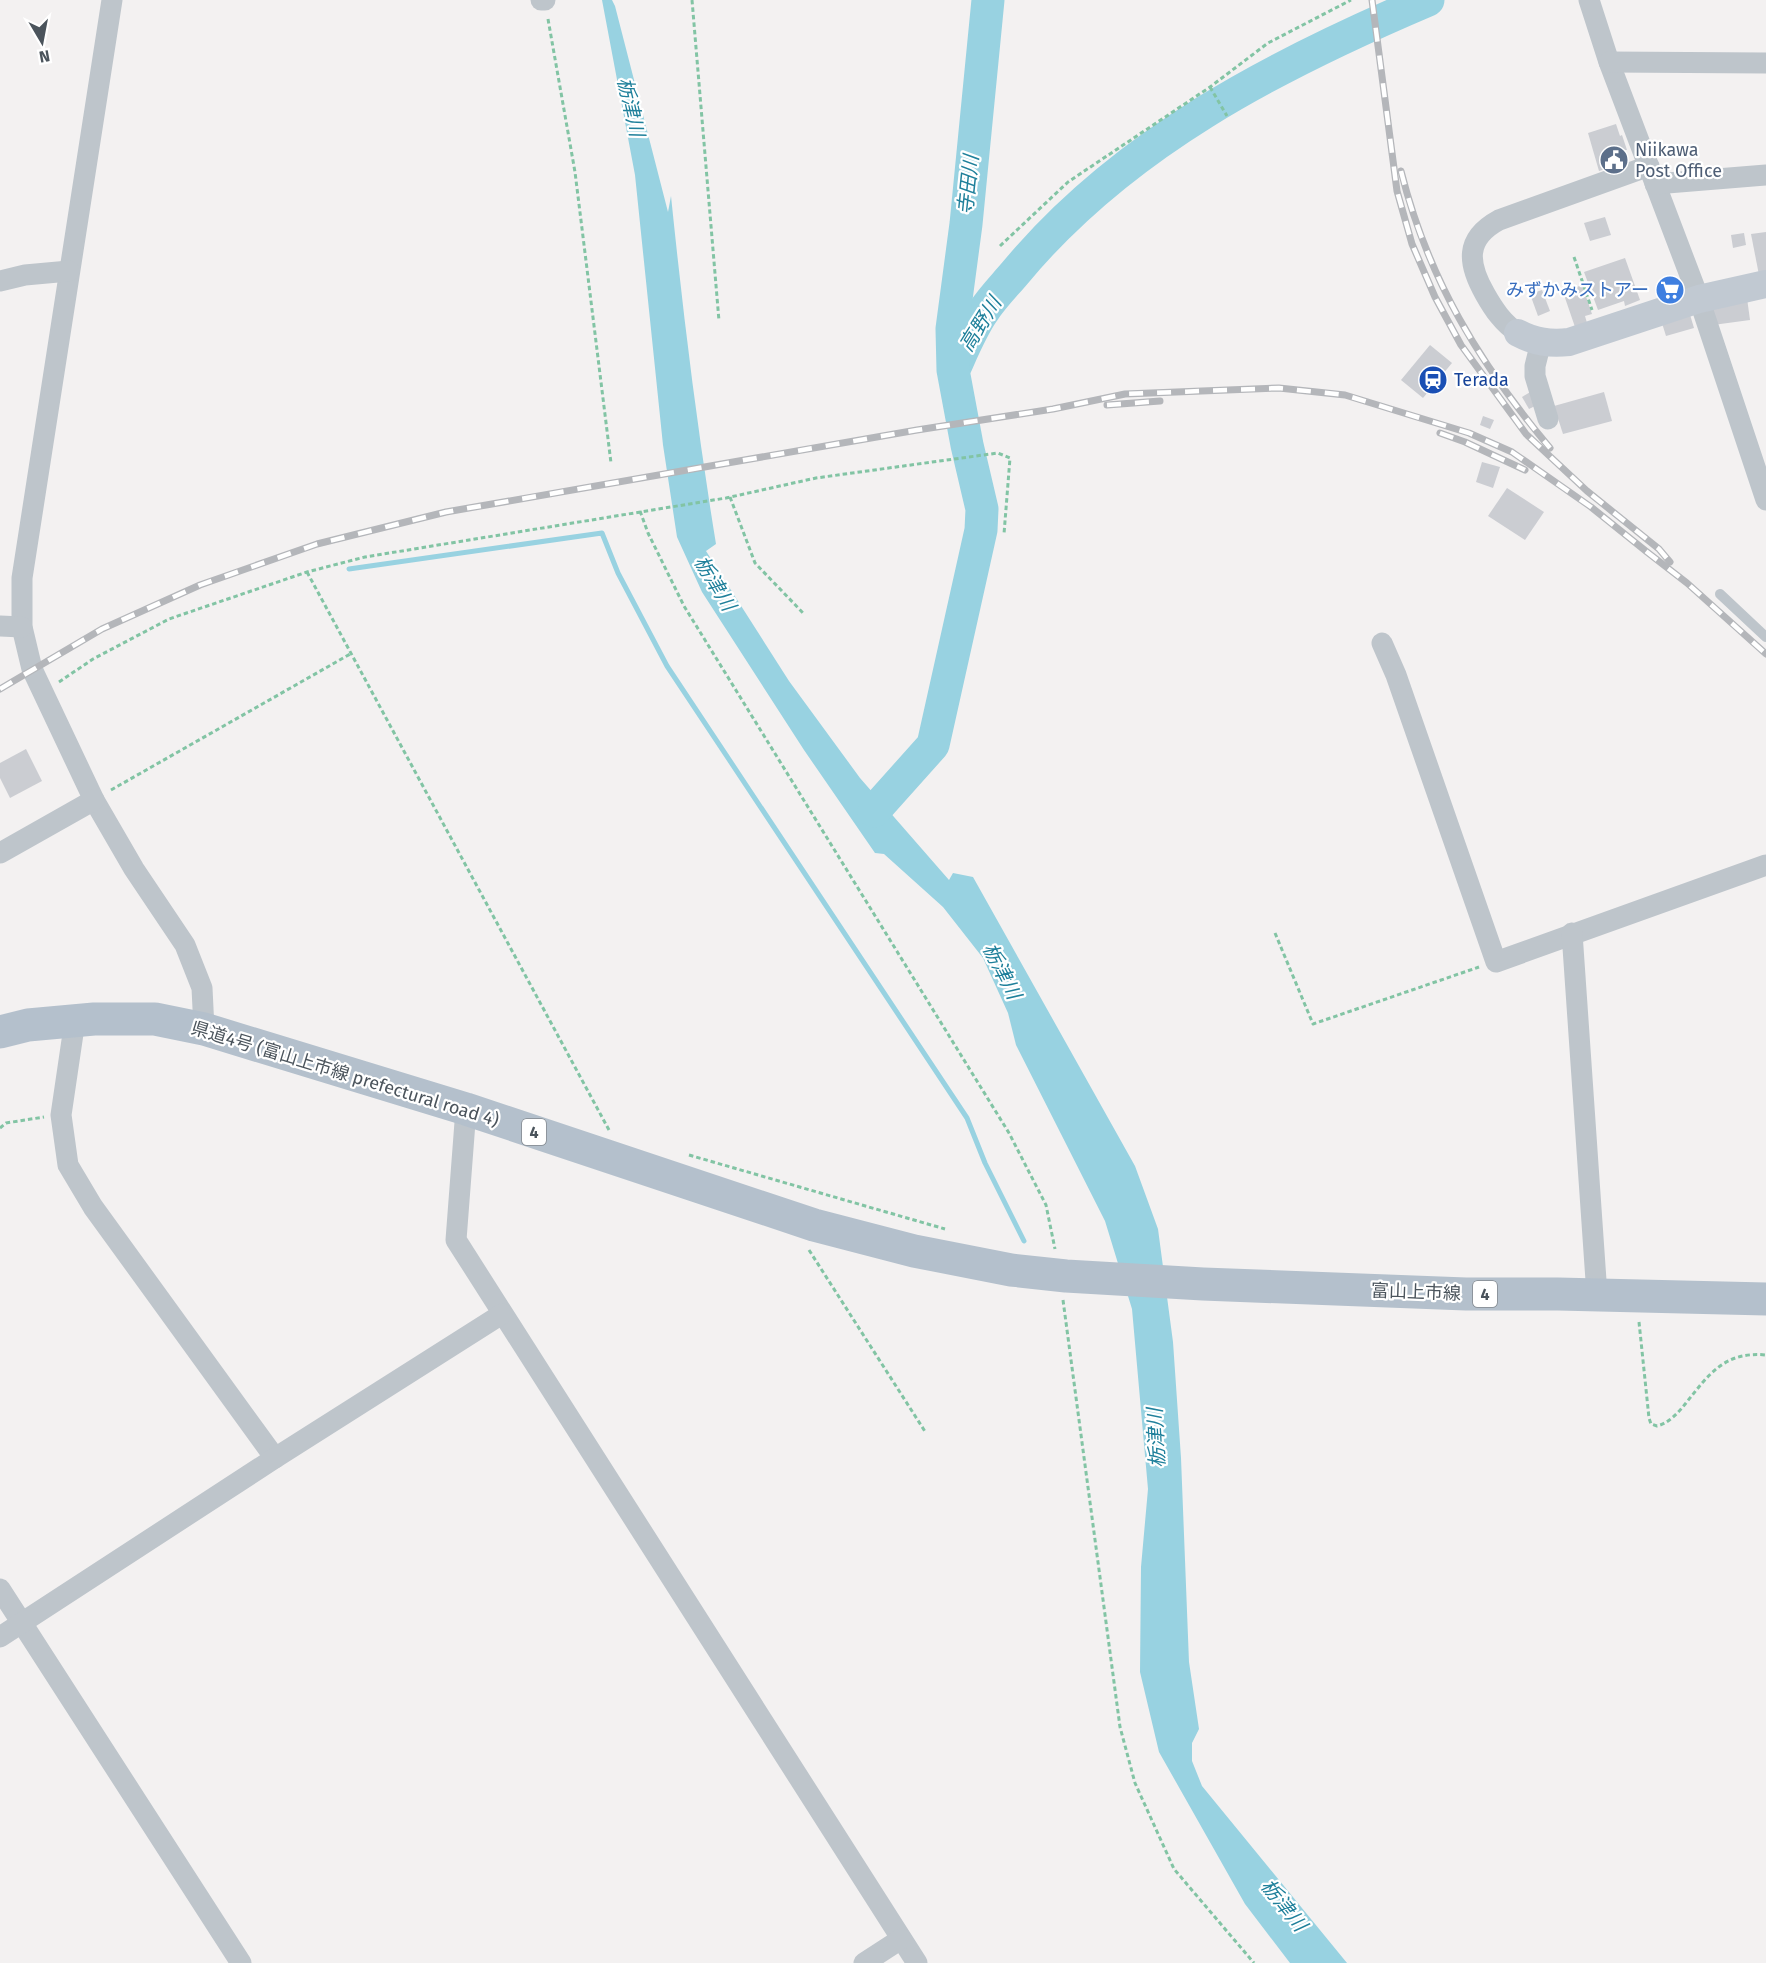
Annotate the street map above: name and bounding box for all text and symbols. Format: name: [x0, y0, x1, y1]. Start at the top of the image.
north arrow: [12, 12, 72, 72]
text: N: [38, 46, 51, 67]
water label: 栃津川: [613, 75, 650, 141]
place label: Niikawa Post Office: [1635, 139, 1722, 182]
public building icon: Niikawa Post Office: [1598, 144, 1630, 176]
water label: 寺田川: [953, 152, 983, 216]
supermarket icon: みずかみストアー: [1654, 274, 1686, 306]
place label: みずかみストアー: [1506, 279, 1649, 301]
water label: 高野川: [954, 291, 1007, 356]
station icon: Terada: [1417, 364, 1449, 396]
place label: Terada: [1454, 369, 1509, 391]
water label: 栃津川: [689, 551, 742, 617]
water label: 栃津川: [978, 939, 1027, 1005]
street label: 県道4号 (富山上市線 prefectural road 4): [189, 1017, 502, 1131]
road number: 4: [522, 1119, 546, 1145]
street label: 富山上市線: [1371, 1279, 1461, 1305]
road number: 4: [1473, 1281, 1497, 1307]
water label: 栃津川: [1142, 1405, 1170, 1469]
water label: 栃津川: [1256, 1874, 1313, 1937]

